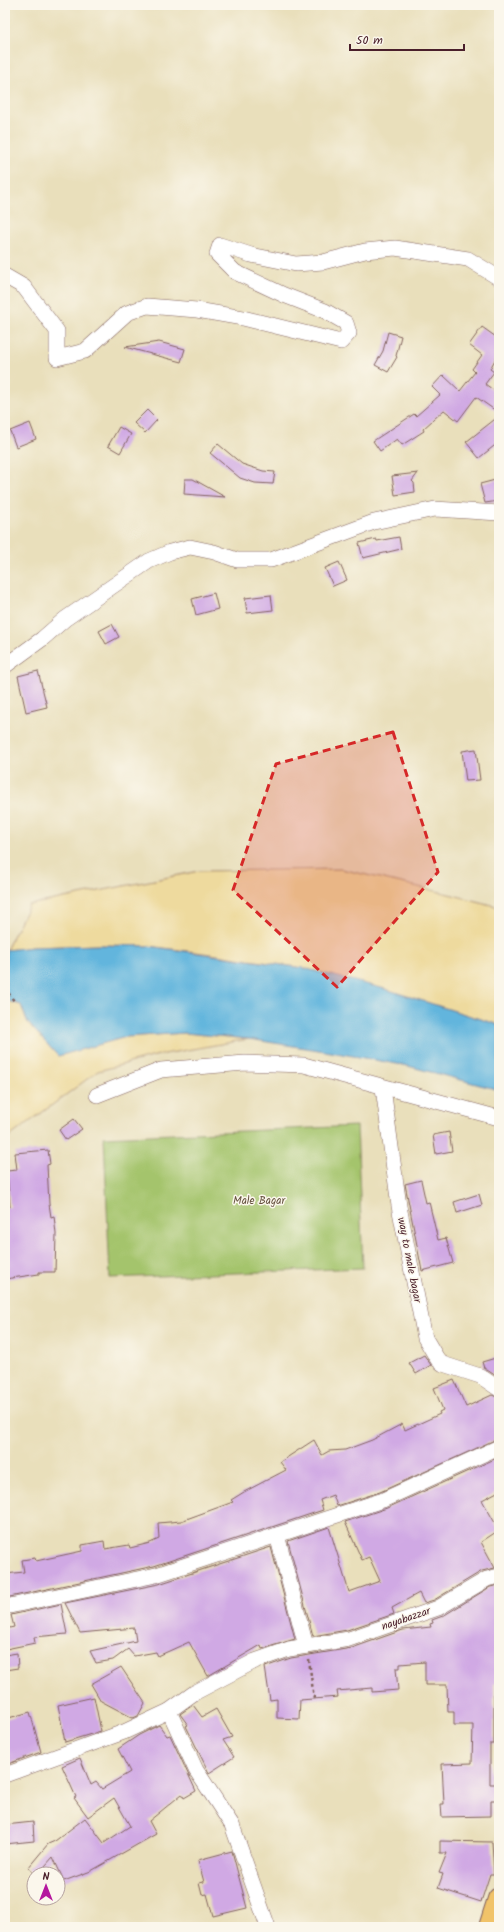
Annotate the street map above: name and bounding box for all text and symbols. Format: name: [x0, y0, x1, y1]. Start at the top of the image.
scale bar: [350, 26, 464, 52]
text: 50 m: [356, 31, 383, 50]
park label: Male Bagar: [233, 1192, 286, 1210]
street label: way to male bagar: [392, 1216, 426, 1306]
street label: nayabazzar: [379, 1602, 434, 1636]
north arrow: [26, 1866, 66, 1906]
text: N: [43, 1868, 50, 1886]

